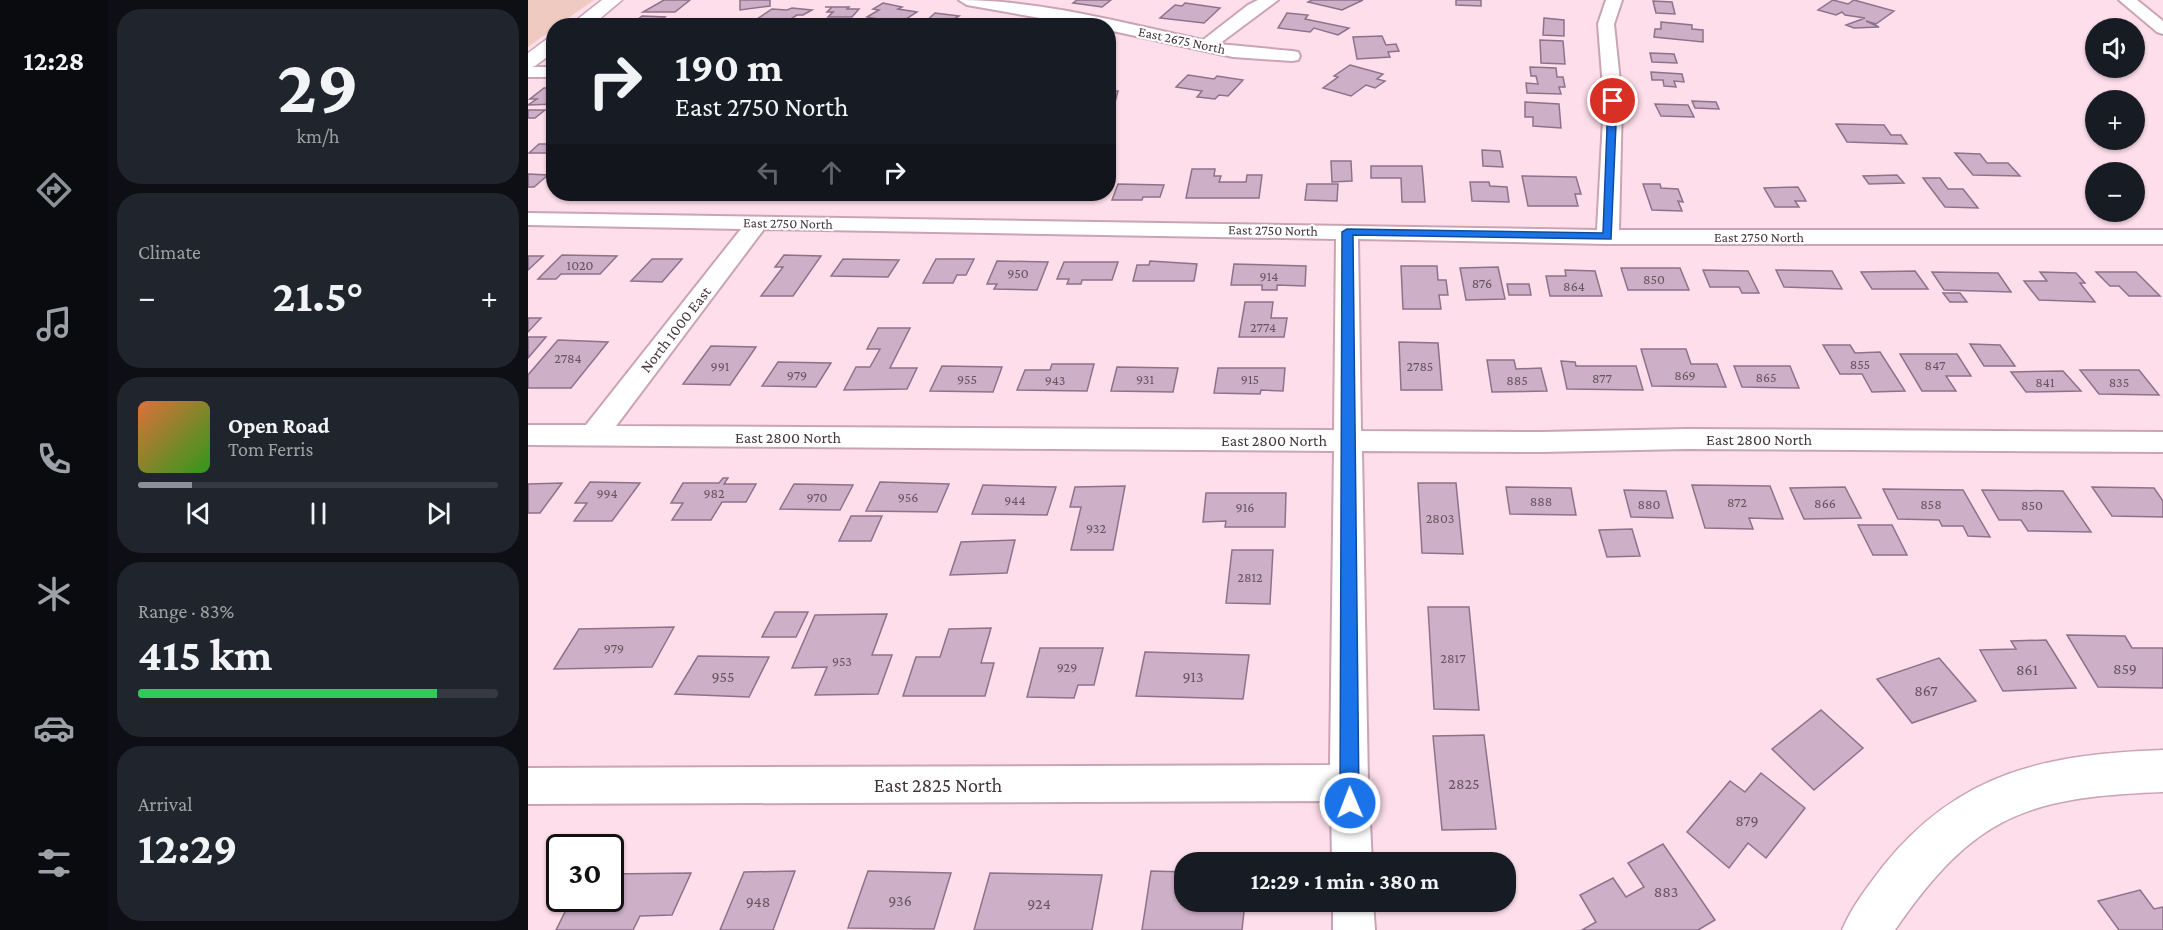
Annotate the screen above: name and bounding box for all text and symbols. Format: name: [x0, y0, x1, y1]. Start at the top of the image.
map controls: [2085, 18, 2145, 222]
button: sound: [2085, 18, 2145, 78]
street label: East 2675 North: [1137, 23, 1228, 57]
text: 29: [277, 42, 359, 129]
icon: right: [576, 42, 654, 120]
text: 190 m: [675, 43, 783, 90]
text: 12:28: [24, 46, 84, 76]
pin: [1587, 75, 1638, 126]
icon: arrive: [1596, 84, 1629, 117]
button: +: [2085, 90, 2145, 150]
text: East 2750 North: [675, 92, 849, 122]
text: km/h: [296, 125, 340, 147]
icon: left: [752, 156, 785, 189]
icon: ahead: [815, 156, 848, 189]
icon: right: [878, 156, 911, 189]
button: −: [2085, 162, 2145, 222]
icon: directions: [33, 169, 75, 211]
street label: East 2750 North: [743, 214, 834, 232]
street label: East 2750 North: [1228, 221, 1319, 239]
street label: East 2750 North: [1714, 229, 1804, 245]
text: Climate: [138, 241, 201, 263]
house number: 1020: [566, 257, 594, 273]
house number: 950: [1007, 265, 1029, 281]
house number: 914: [1260, 268, 1278, 284]
text: 21.5°: [273, 271, 363, 321]
house number: 850: [1643, 271, 1665, 287]
house number: 876: [1472, 275, 1492, 291]
text: −: [138, 278, 155, 315]
text: +: [481, 278, 498, 315]
house number: 864: [1563, 278, 1585, 294]
street label: North 1000 East: [637, 283, 715, 376]
icon: music: [33, 303, 75, 345]
house number: 2774: [1250, 319, 1276, 335]
house number: 2784: [554, 350, 582, 366]
house number: 855: [1850, 356, 1870, 372]
house number: 847: [1925, 357, 1946, 373]
house number: 991: [711, 358, 730, 374]
house number: 2785: [1407, 358, 1433, 374]
house number: 979: [787, 367, 807, 383]
house number: 869: [1674, 367, 1696, 383]
house number: 865: [1755, 369, 1777, 385]
house number: 877: [1592, 370, 1612, 386]
house number: 955: [957, 371, 977, 387]
house number: 931: [1136, 371, 1154, 387]
house number: 915: [1241, 371, 1259, 387]
house number: 943: [1045, 372, 1065, 388]
house number: 885: [1506, 372, 1528, 388]
house number: 841: [2035, 374, 2055, 390]
house number: 835: [2109, 374, 2129, 390]
text: Open Road: [228, 413, 330, 438]
street label: East 2800 North: [735, 429, 841, 446]
street label: East 2800 North: [1706, 431, 1812, 448]
street label: East 2800 North: [1221, 432, 1327, 449]
icon: phone: [33, 438, 75, 480]
text: Tom Ferris: [228, 438, 313, 460]
house number: 994: [596, 485, 618, 501]
house number: 982: [703, 485, 725, 501]
house number: 970: [807, 489, 828, 505]
house number: 956: [898, 489, 918, 505]
house number: 944: [1004, 492, 1026, 508]
house number: 888: [1530, 493, 1552, 509]
house number: 872: [1727, 494, 1747, 510]
house number: 866: [1814, 495, 1836, 511]
house number: 880: [1638, 496, 1661, 512]
house number: 858: [1920, 496, 1942, 512]
icon: previous: [182, 497, 215, 530]
icon: pause: [302, 497, 335, 530]
icon: next: [422, 497, 455, 530]
house number: 850: [2021, 497, 2043, 513]
house number: 916: [1236, 499, 1254, 515]
house number: 2803: [1426, 510, 1454, 526]
house number: 932: [1086, 520, 1106, 536]
house number: 2812: [1237, 569, 1263, 585]
icon: climate: [33, 573, 75, 615]
text: Range · 83%: [138, 600, 234, 622]
text: 415 km: [138, 630, 272, 680]
house number: 979: [604, 640, 624, 656]
house number: 2817: [1440, 650, 1466, 666]
house number: 953: [832, 653, 852, 669]
house number: 929: [1057, 659, 1077, 675]
house number: 859: [2113, 660, 2137, 677]
house number: 861: [2016, 661, 2038, 678]
house number: 955: [712, 668, 734, 685]
house number: 913: [1182, 668, 1204, 685]
house number: 867: [1914, 682, 1938, 699]
icon: car: [33, 707, 75, 749]
position arrow: [1318, 771, 1382, 835]
street label: East 2825 North: [874, 774, 1003, 796]
house number: 2825: [1448, 775, 1480, 792]
text: Arrival: [138, 793, 192, 815]
house number: 879: [1735, 812, 1759, 829]
text: 12:29: [138, 823, 238, 873]
speed limit sign: 30: [546, 834, 624, 912]
icon: filters: [33, 842, 75, 884]
text: 12:29 · 1 min · 380 m: [1251, 869, 1439, 894]
house number: 883: [1654, 883, 1678, 900]
house number: 936: [888, 892, 912, 909]
house number: 948: [746, 893, 770, 910]
house number: 924: [1027, 895, 1051, 912]

